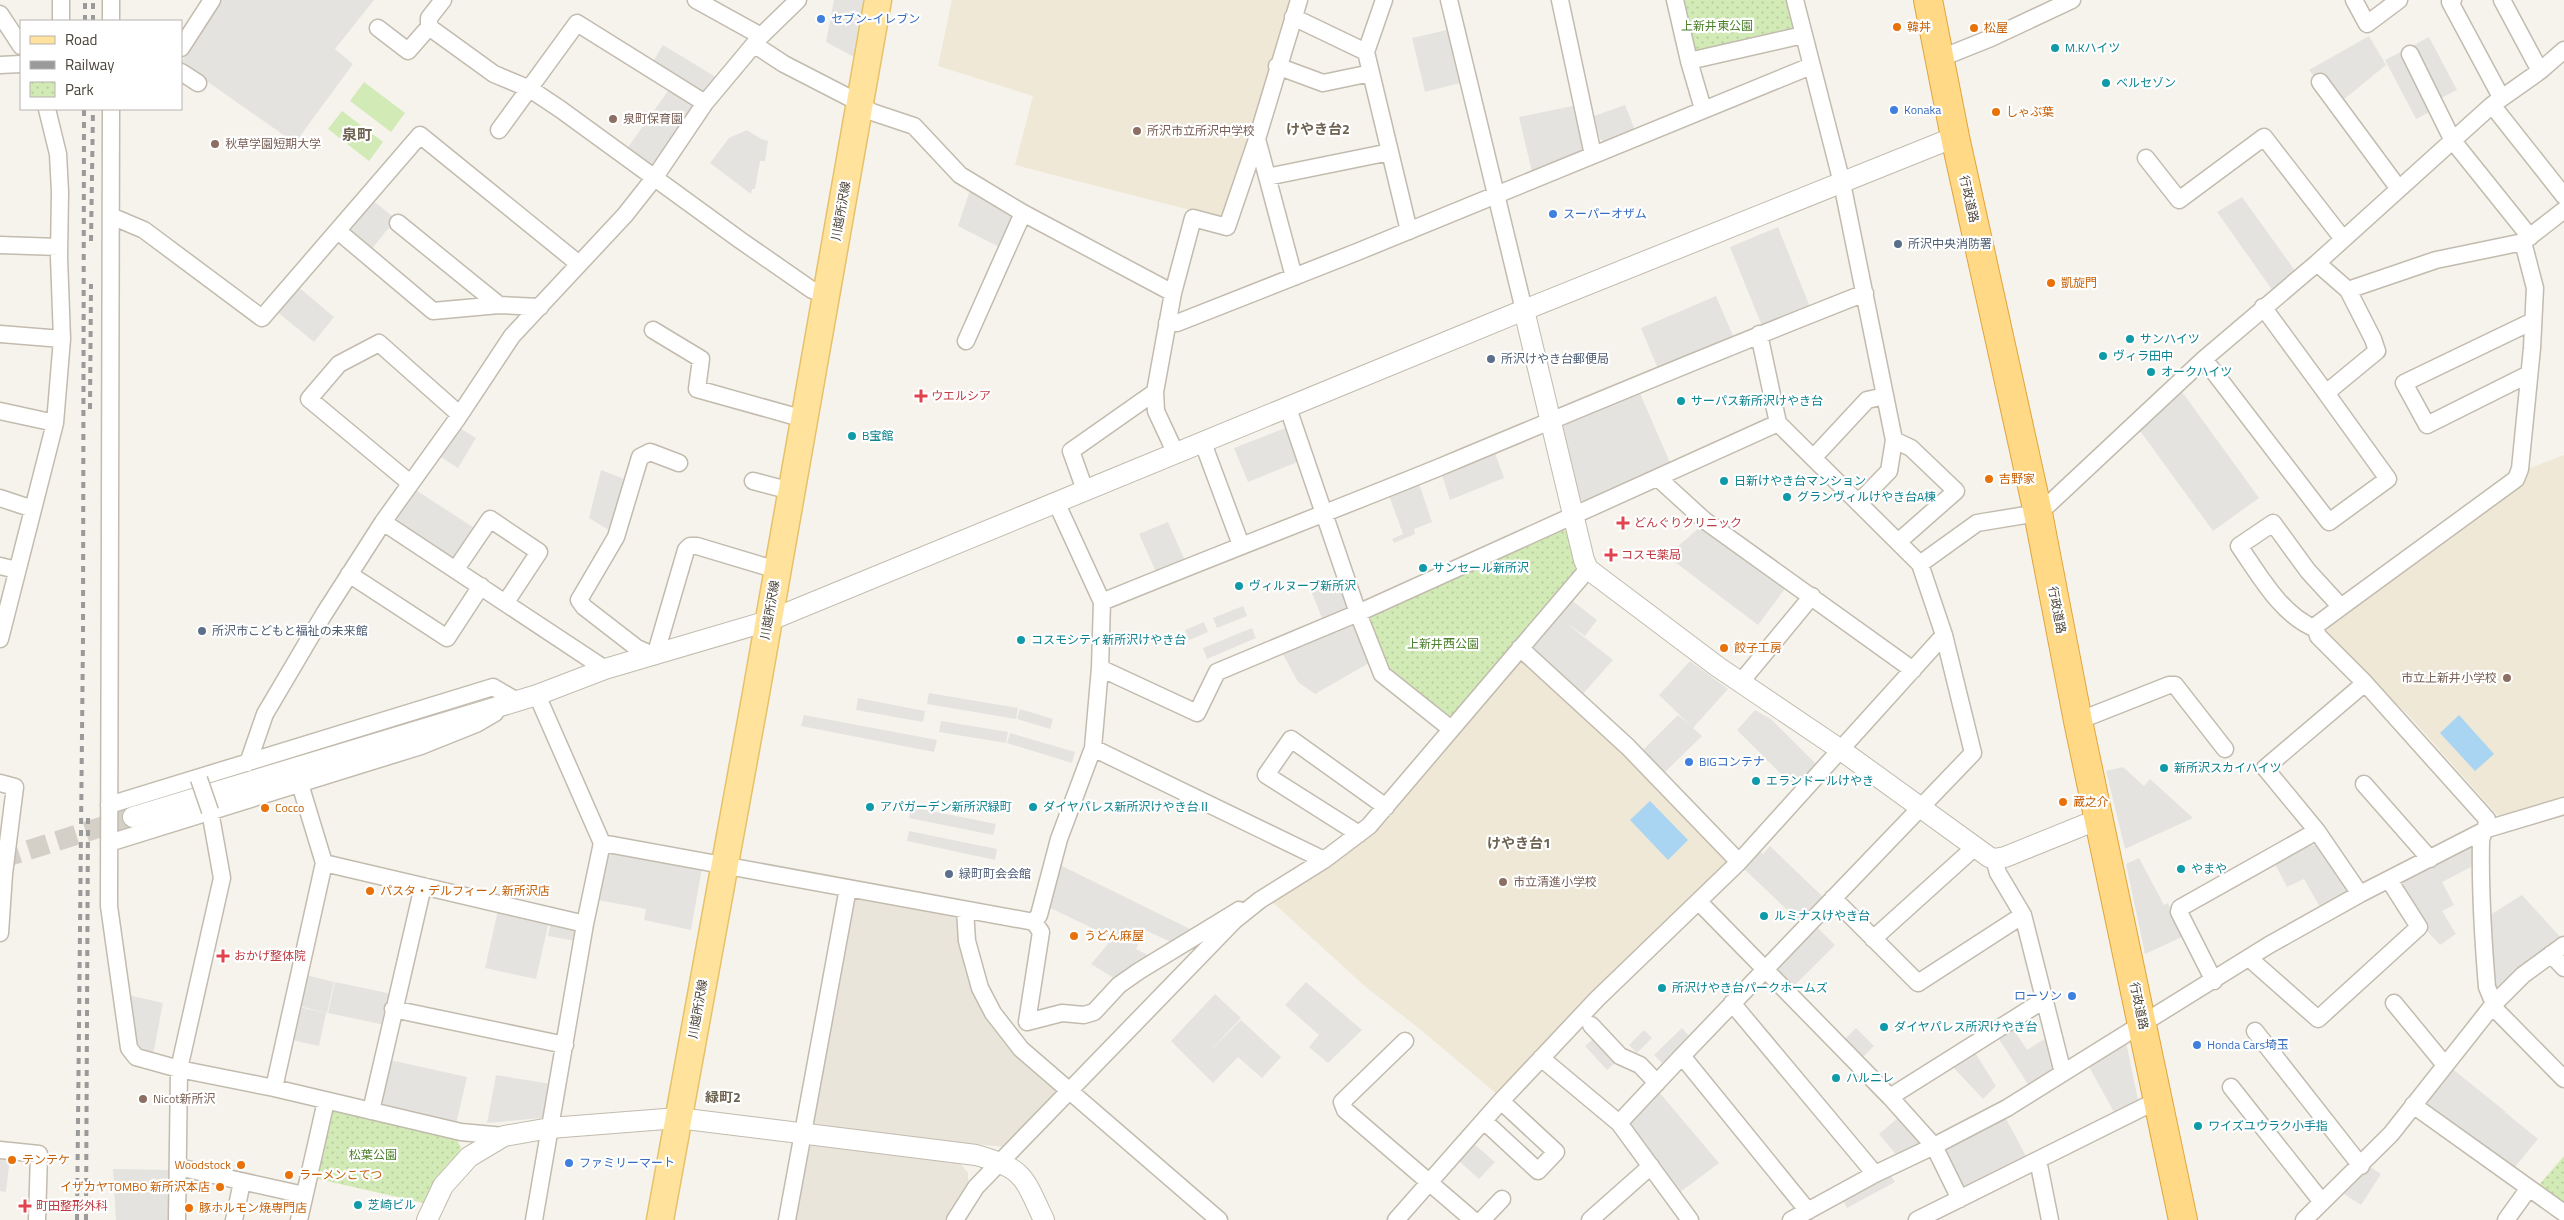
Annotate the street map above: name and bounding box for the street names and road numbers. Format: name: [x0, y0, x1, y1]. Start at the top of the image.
street label: 行政道路: [1955, 173, 1984, 224]
street label: 川越所沢線: [826, 180, 855, 242]
street label: 川越所沢線: [755, 579, 784, 641]
street label: 行政道路: [2044, 585, 2071, 635]
street label: 川越所沢線: [683, 978, 712, 1040]
street label: 行政道路: [2125, 980, 2154, 1031]

